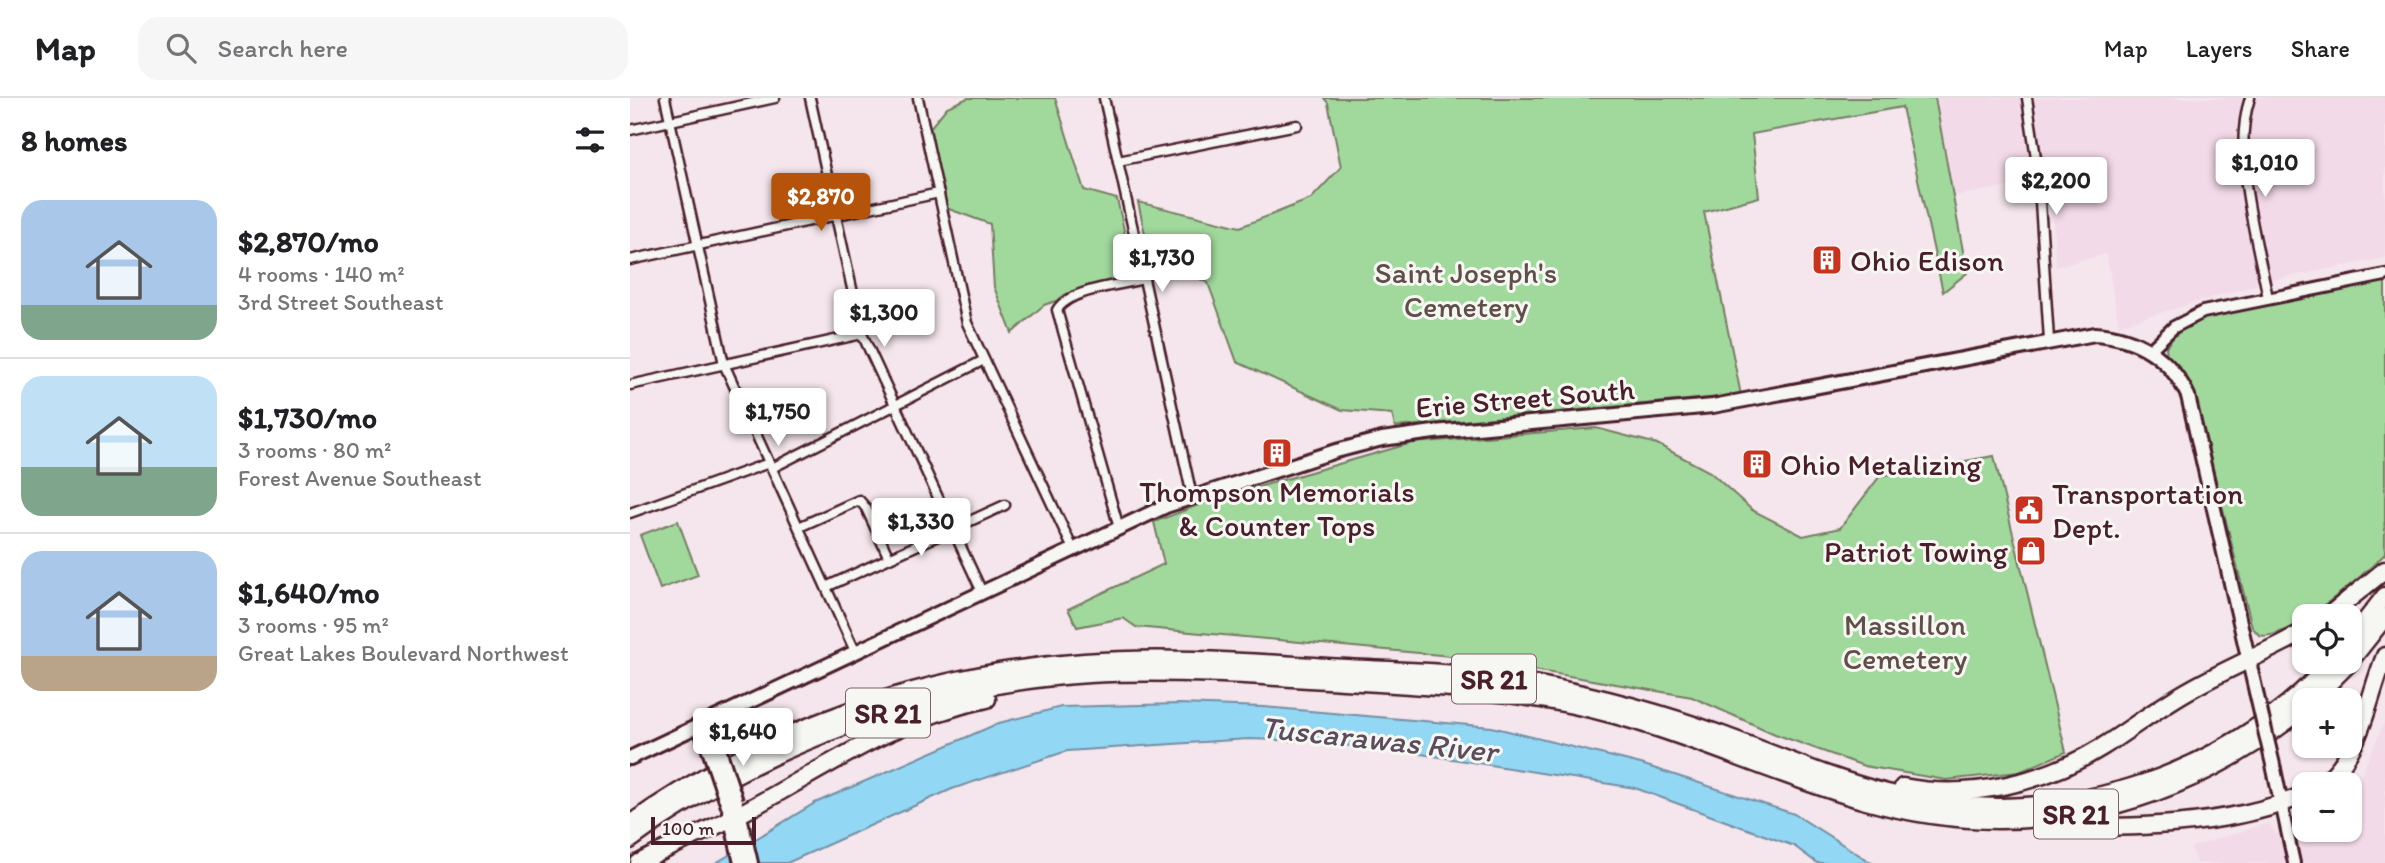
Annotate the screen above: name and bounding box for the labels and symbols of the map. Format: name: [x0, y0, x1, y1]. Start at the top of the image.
pin: $1,010: [2208, 140, 2322, 199]
pin: $2,200: [1999, 158, 2113, 217]
pin: $2,870: [764, 174, 878, 233]
pin: $1,730: [1105, 234, 1219, 294]
place label: Ohio Edison: [1850, 242, 2004, 279]
building icon: Ohio Edison: [1810, 243, 1844, 277]
park label: Saint Joseph's Cemetery: [1375, 254, 1557, 325]
pin: $1,300: [827, 289, 941, 349]
street label: Erie Street South: [1414, 370, 1636, 426]
pin: $1,750: [721, 388, 835, 448]
building icon: Thompson Memorials & Counter Tops: [1260, 436, 1294, 470]
place label: Ohio Metalizing: [1780, 446, 1982, 483]
building icon: Ohio Metalizing: [1740, 447, 1774, 481]
place label: Thompson Memorials & Counter Tops: [1139, 473, 1415, 544]
place label: Transportation Dept.: [2052, 475, 2243, 546]
public building icon: Transportation Dept.: [2012, 493, 2046, 527]
pin: $1,330: [864, 498, 978, 558]
place label: Patriot Towing: [1824, 533, 2009, 570]
shop icon: Patriot Towing: [2014, 534, 2048, 568]
park label: Massillon Cemetery: [1843, 606, 1967, 677]
road number: SR 21: [1452, 654, 1536, 704]
road number: SR 21: [846, 688, 930, 738]
pin: $1,640: [686, 708, 800, 768]
water label: Tuscarawas River: [1259, 708, 1502, 771]
road number: SR 21: [2034, 790, 2118, 838]
scale bar: [651, 814, 756, 846]

